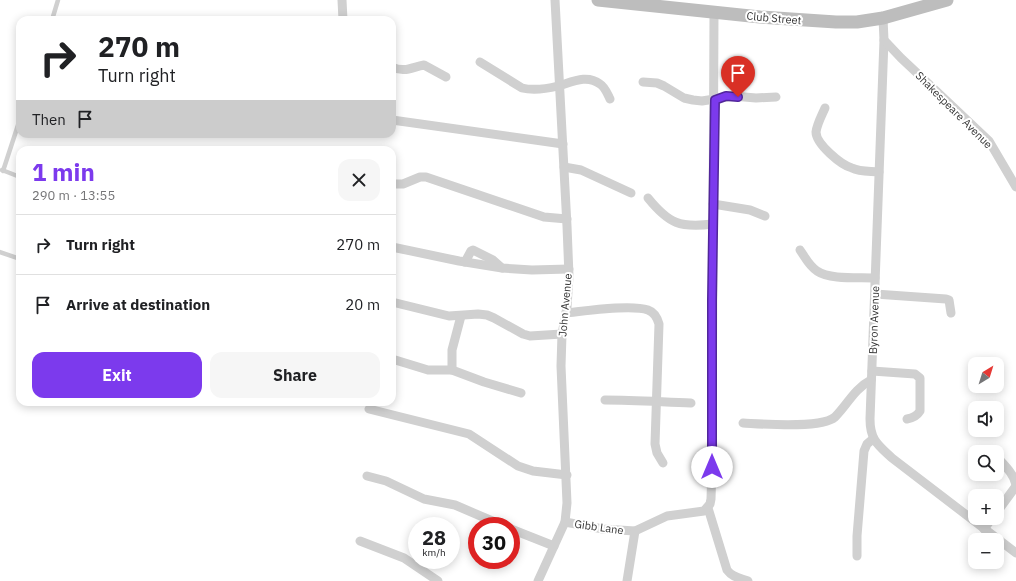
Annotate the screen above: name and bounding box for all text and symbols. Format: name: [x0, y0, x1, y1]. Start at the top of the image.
street label: Club Street: [746, 9, 802, 27]
text: 270 m: [98, 28, 180, 65]
icon: right: [32, 32, 84, 84]
pin: [721, 56, 755, 97]
icon: arrive: [727, 62, 749, 84]
text: Turn right: [98, 64, 176, 87]
street label: Shakespeare Avenue: [913, 69, 995, 151]
icon: arrive: [74, 108, 96, 130]
text: Then: [32, 110, 66, 129]
text: 1 min: [32, 156, 95, 188]
button: close: [338, 159, 380, 201]
text: 290 m · 13:55: [32, 187, 115, 204]
icon: right: [32, 234, 54, 256]
text: Turn right: [66, 235, 135, 254]
text: 270 m: [336, 235, 380, 254]
street label: John Avenue: [555, 273, 575, 337]
street label: Byron Avenue: [866, 286, 882, 354]
icon: arrive: [32, 294, 54, 316]
text: Arrive at destination: [66, 295, 210, 314]
text: 20 m: [345, 295, 380, 314]
button: Exit: [32, 352, 202, 398]
button: Share: [210, 352, 380, 398]
north arrow: [968, 357, 1004, 393]
map controls: [968, 357, 1004, 569]
button: sound: [968, 401, 1004, 437]
button: search: [968, 445, 1004, 481]
position arrow: [691, 446, 733, 488]
button: +: [968, 489, 1004, 525]
speed limit sign: 30: [468, 517, 520, 569]
street label: Gibb Lane: [574, 517, 624, 537]
text: 28: [422, 524, 446, 551]
button: −: [968, 533, 1004, 569]
text: km/h: [422, 546, 446, 559]

